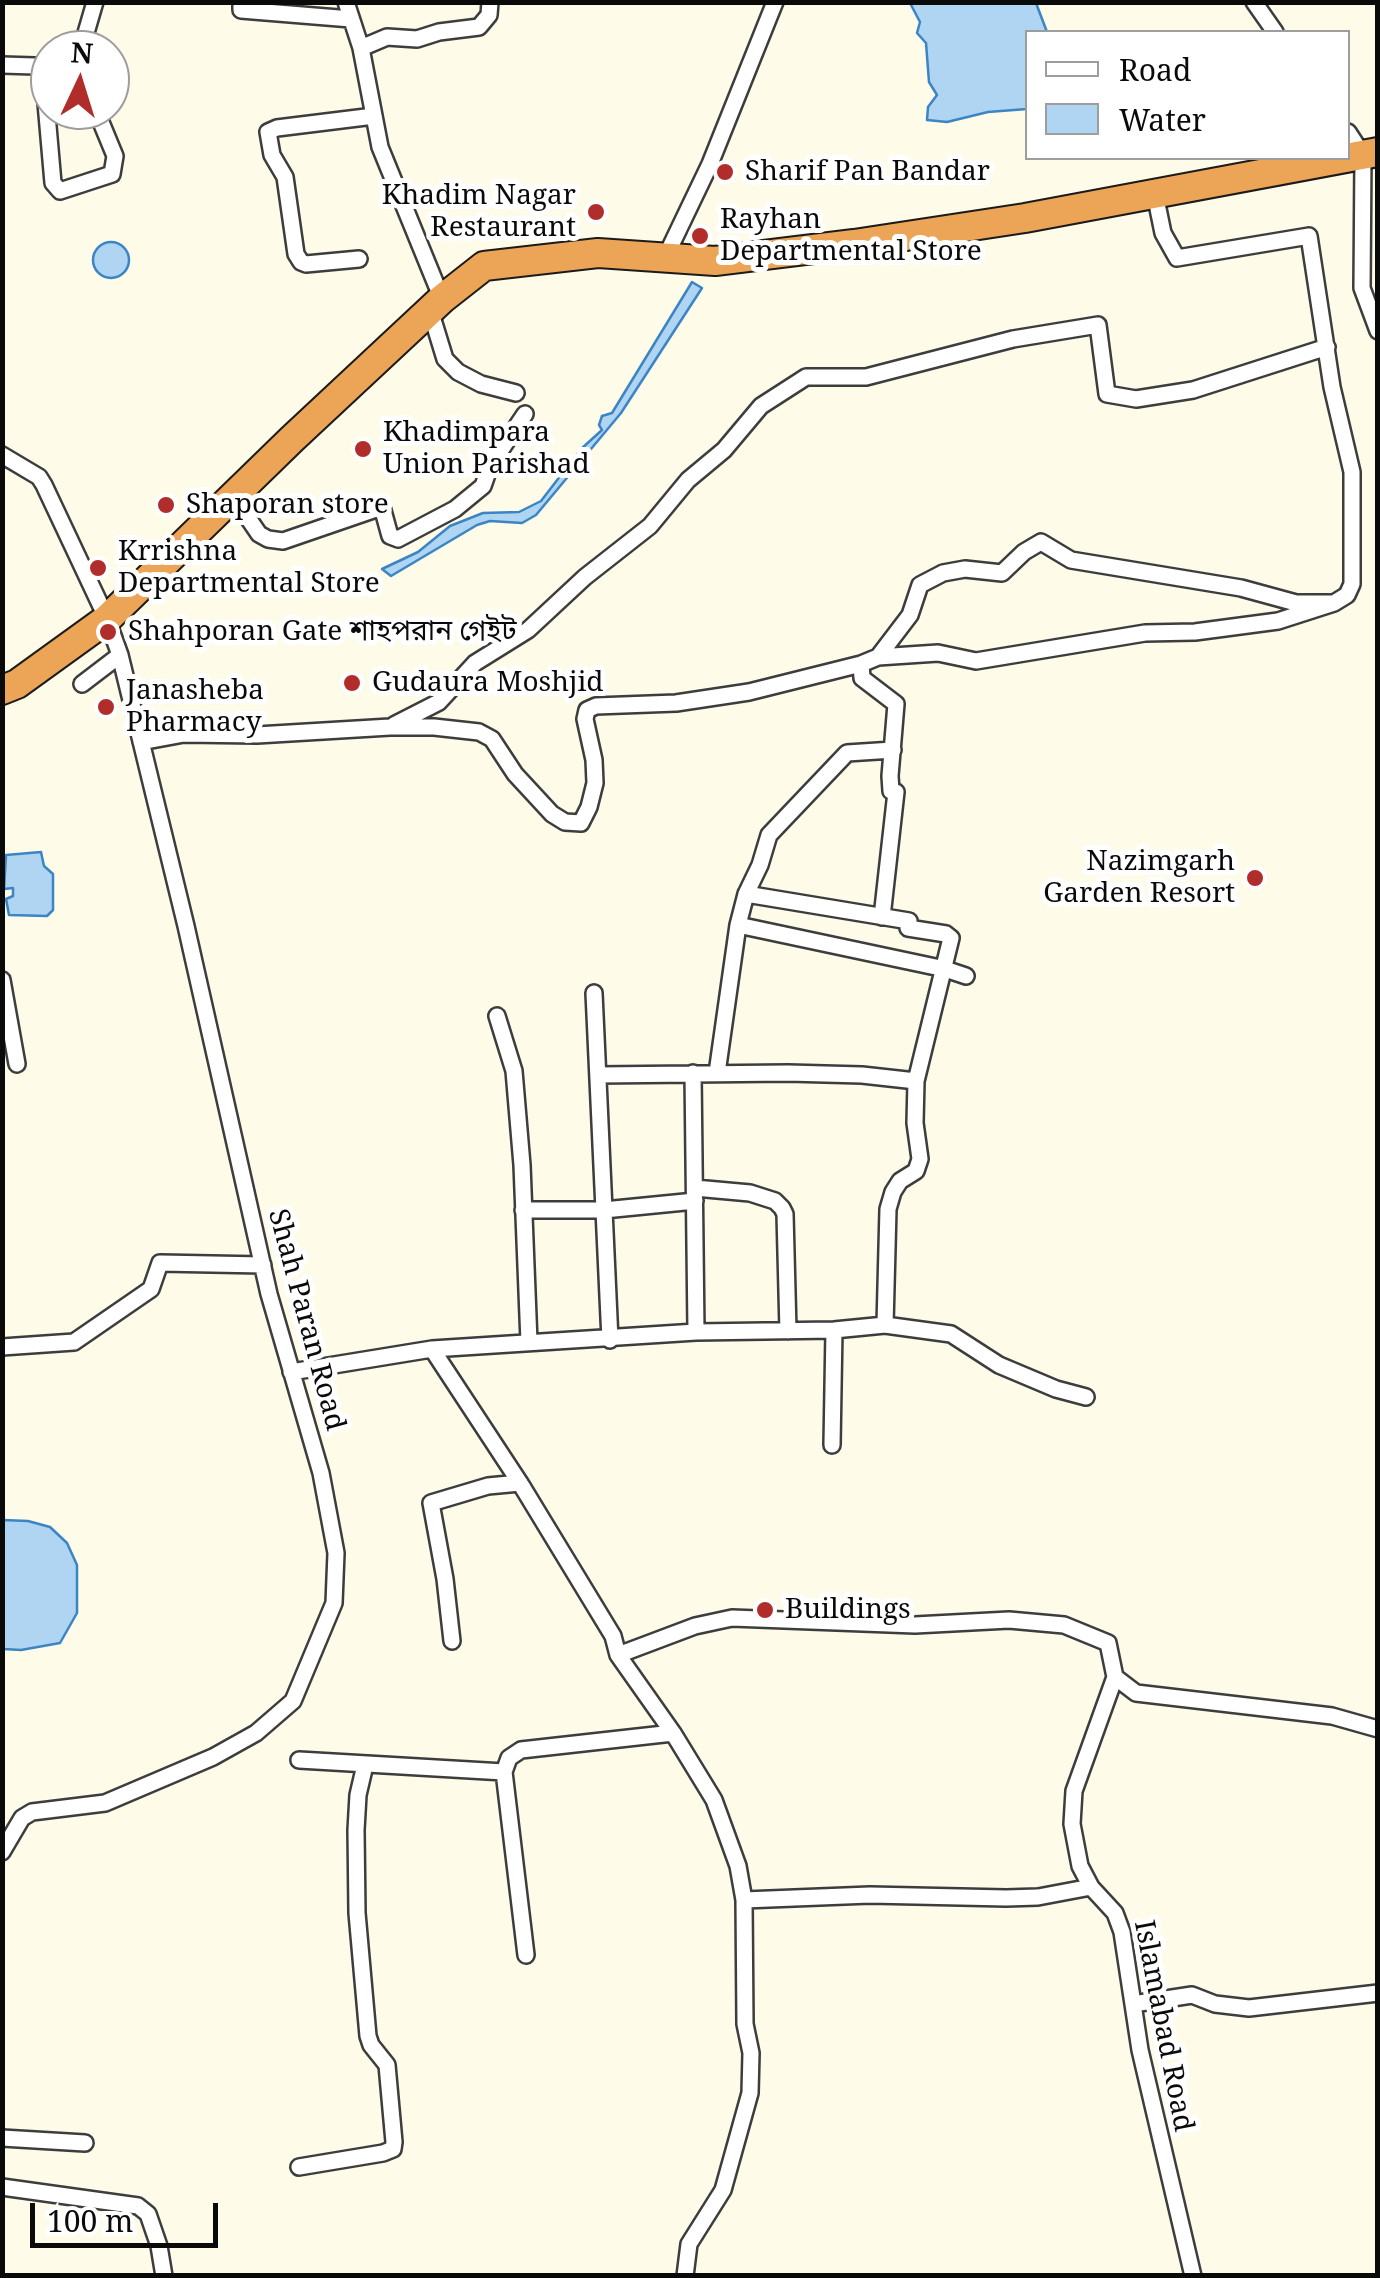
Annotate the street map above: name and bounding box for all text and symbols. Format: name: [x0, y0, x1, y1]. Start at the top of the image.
north arrow: [30, 30, 130, 130]
legend: [1025, 30, 1350, 160]
text: N: [70, 32, 94, 72]
text: Road: [1119, 49, 1191, 90]
text: Water: [1119, 99, 1206, 140]
place label: Sharif Pan Bandar: [745, 155, 990, 189]
marker: Sharif Pan Bandar: [714, 161, 736, 183]
place label: Khadim Nagar Restaurant: [382, 179, 576, 245]
marker: Khadim Nagar Restaurant: [585, 201, 607, 223]
place label: Rayhan Departmental Store: [720, 203, 982, 269]
marker: Rayhan Departmental Store: [689, 225, 711, 247]
place label: Khadimpara Union Parishad: [383, 416, 590, 482]
marker: Khadimpara Union Parishad: [352, 438, 374, 460]
place label: Shaporan store: [186, 488, 389, 522]
marker: Shaporan store: [155, 494, 177, 516]
place label: Krrishna Departmental Store: [118, 535, 380, 601]
marker: Krrishna Departmental Store: [87, 557, 109, 579]
place label: Shahporan Gate শাহপরান গেইট: [128, 615, 517, 649]
marker: Shahporan Gate শাহপরান গেইট: [97, 621, 119, 643]
place label: Gudaura Moshjid: [372, 666, 604, 700]
marker: Gudaura Moshjid: [341, 672, 363, 694]
place label: Janasheba Pharmacy: [126, 674, 264, 740]
marker: Janasheba Pharmacy: [95, 696, 117, 718]
place label: Nazimgarh Garden Resort: [1043, 845, 1235, 911]
marker: Nazimgarh Garden Resort: [1244, 867, 1266, 889]
street label: Shah Paran Road: [260, 1206, 352, 1434]
place label: Buildings: [785, 1593, 911, 1627]
marker: Buildings: [754, 1599, 776, 1621]
street label: Islamabad Road: [1126, 1918, 1200, 2134]
scale bar: [35, 2183, 222, 2245]
text: 100 m: [47, 2200, 133, 2241]

